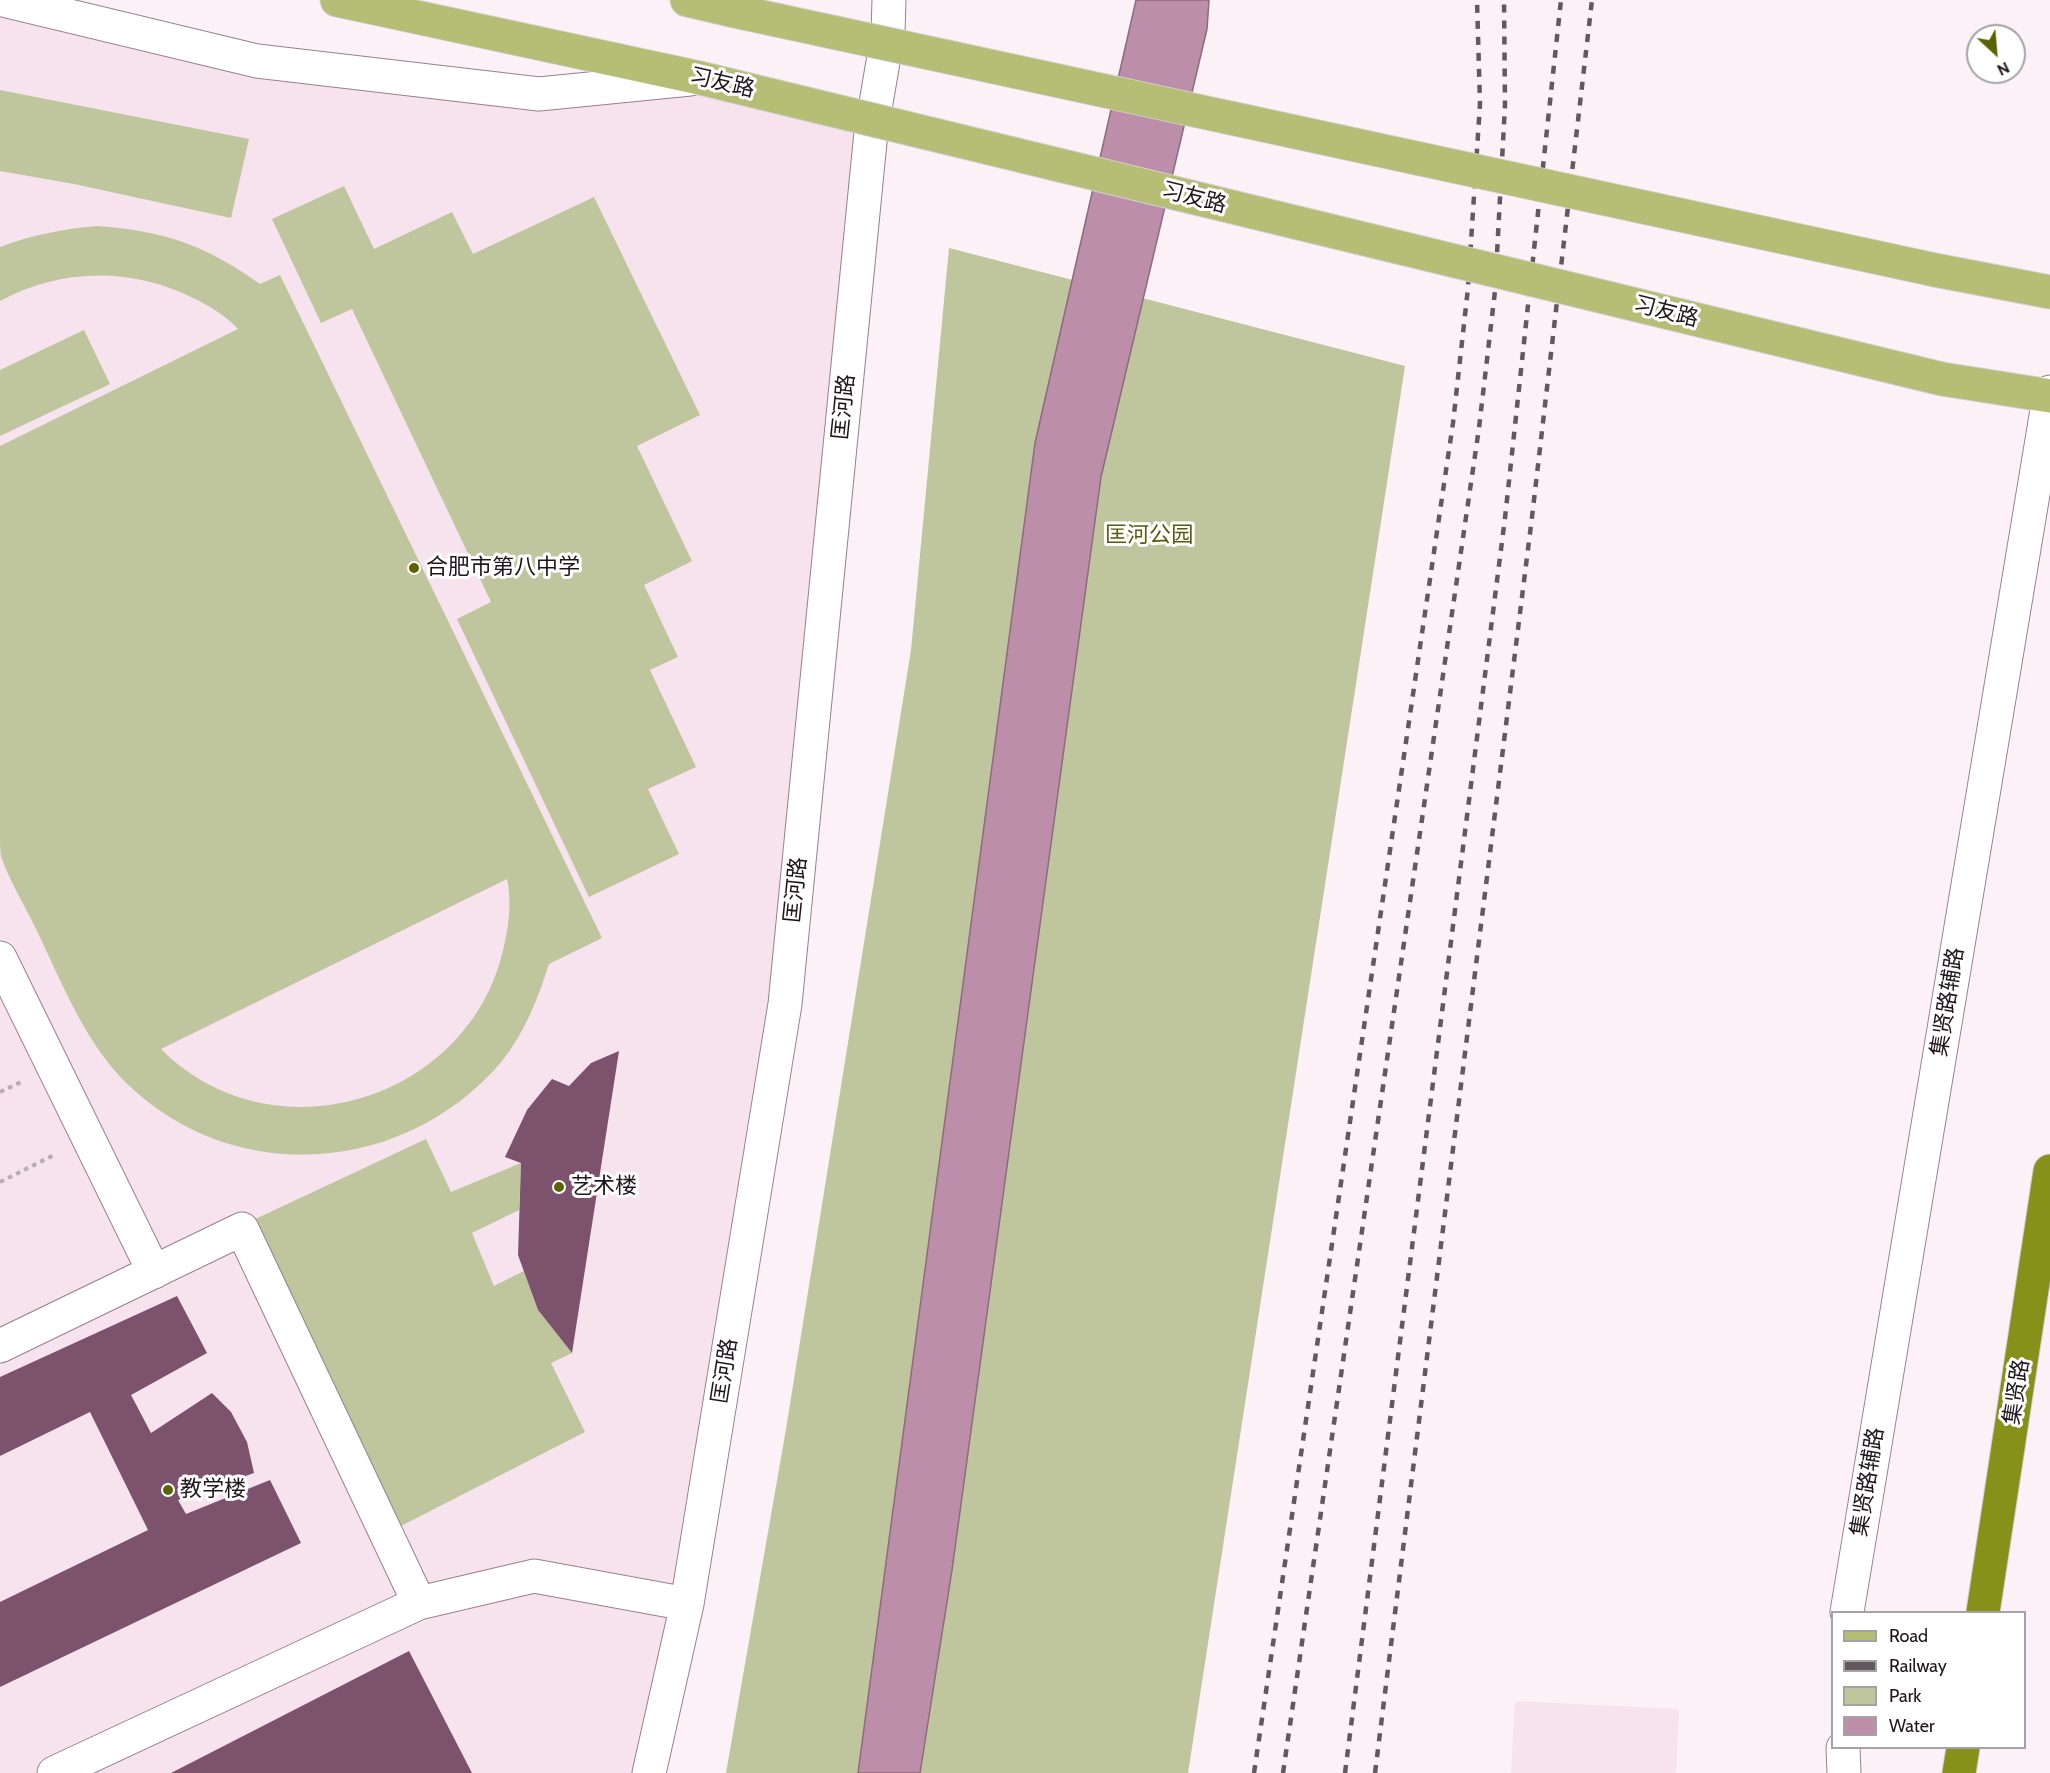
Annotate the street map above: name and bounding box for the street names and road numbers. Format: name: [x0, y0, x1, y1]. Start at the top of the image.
street label: 习友路: [687, 63, 757, 103]
street label: 习友路: [1159, 177, 1229, 219]
street label: 习友路: [1631, 291, 1701, 333]
street label: 匡河路: [827, 373, 861, 441]
street label: 匡河路: [779, 856, 813, 924]
street label: 集贤路辅路: [1926, 946, 1970, 1058]
street label: 匡河路: [707, 1336, 743, 1406]
street label: 集贤路: [1999, 1357, 2035, 1427]
street label: 集贤路辅路: [1846, 1426, 1890, 1538]

